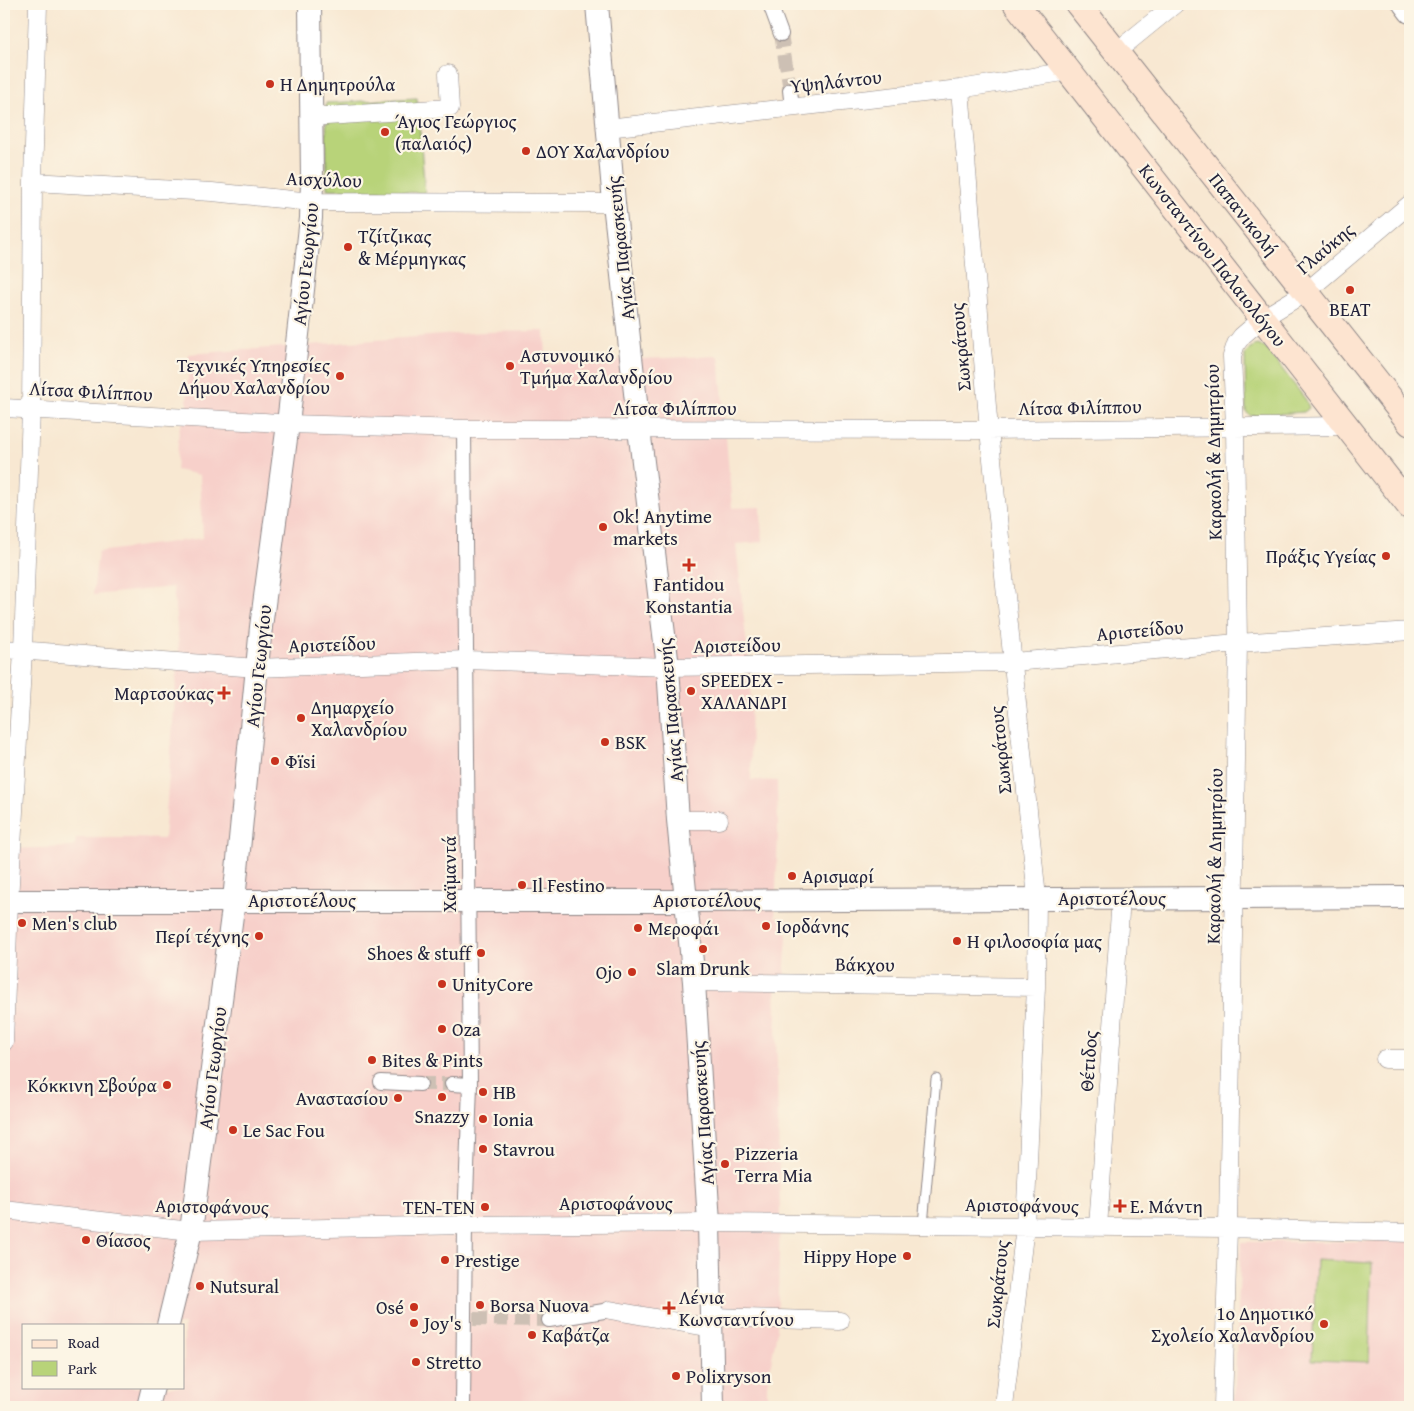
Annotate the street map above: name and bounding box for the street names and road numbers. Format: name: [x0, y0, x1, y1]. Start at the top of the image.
street label: Υψηλάντου: [788, 62, 883, 100]
street label: Κωνσταντίνου Παλαιολόγου: [1132, 157, 1294, 353]
street label: Αισχύλου: [286, 164, 362, 194]
street label: Παπανικολή: [1203, 166, 1285, 262]
street label: Αγίας Παρασκευής: [598, 174, 642, 322]
street label: Αγίου Γεωργίου: [285, 201, 325, 327]
street label: Γλαύκης: [1290, 215, 1360, 281]
street label: Σωκράτους: [942, 302, 978, 392]
street label: Καραολή & Δημητρίου: [1197, 364, 1229, 540]
street label: Λίτσα Φιλίππου: [29, 374, 154, 408]
street label: Λίτσα Φιλίππου: [1018, 392, 1142, 422]
street label: Λίτσα Φιλίππου: [613, 394, 737, 422]
street label: Αγίου Γεωργίου: [238, 603, 278, 729]
street label: Αριστείδου: [1095, 612, 1185, 648]
street label: Αριστείδου: [288, 628, 376, 660]
street label: Αριστείδου: [693, 630, 781, 660]
street label: Αγίας Παρασκευής: [650, 637, 690, 783]
street label: Σωκράτους: [981, 705, 1019, 795]
street label: Καραολή & Δημητρίου: [1198, 768, 1230, 944]
street label: Χαϊμαντά: [435, 836, 463, 912]
street label: Αριστοτέλους: [1058, 884, 1166, 912]
street label: Αριστοτέλους: [248, 886, 356, 914]
street label: Αριστοτέλους: [653, 886, 761, 914]
street label: Βάκχου: [835, 949, 895, 979]
street label: Αγίου Γεωργίου: [191, 1005, 233, 1131]
street label: Θέτιδος: [1072, 1029, 1104, 1093]
street label: Αγίας Παρασκευής: [683, 1040, 721, 1186]
street label: Αριστοφάνους: [559, 1189, 673, 1217]
street label: Αριστοφάνους: [965, 1190, 1079, 1220]
street label: Αριστοφάνους: [155, 1191, 269, 1221]
street label: Σωκράτους: [978, 1239, 1016, 1329]

